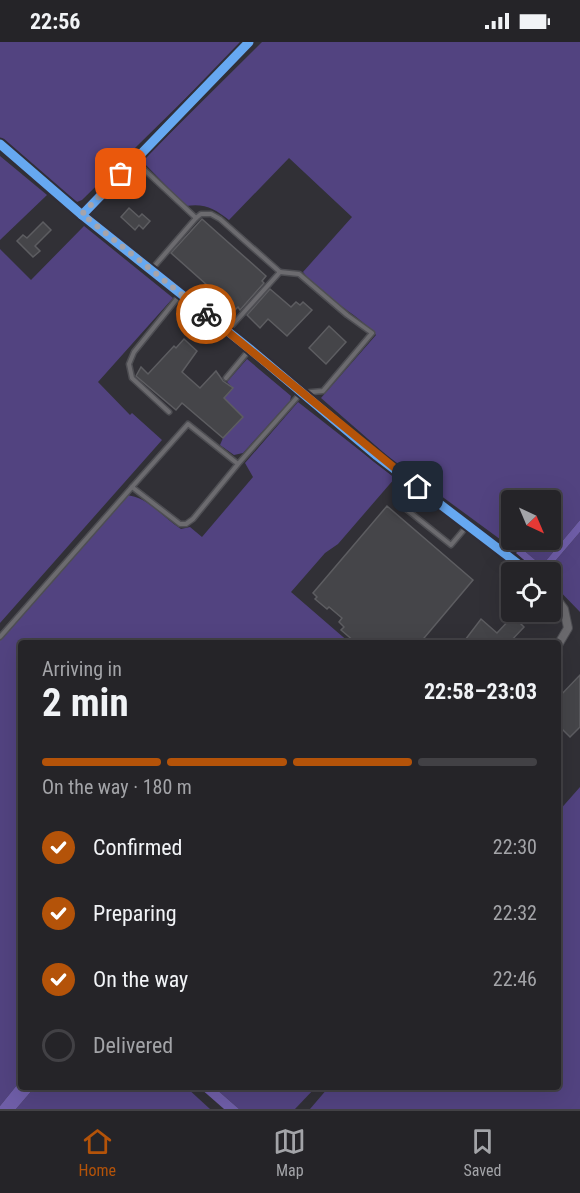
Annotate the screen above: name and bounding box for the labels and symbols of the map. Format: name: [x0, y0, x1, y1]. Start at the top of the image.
pin: [95, 148, 146, 199]
courier: [176, 284, 236, 344]
pin: [392, 461, 443, 512]
north arrow: [501, 490, 561, 550]

